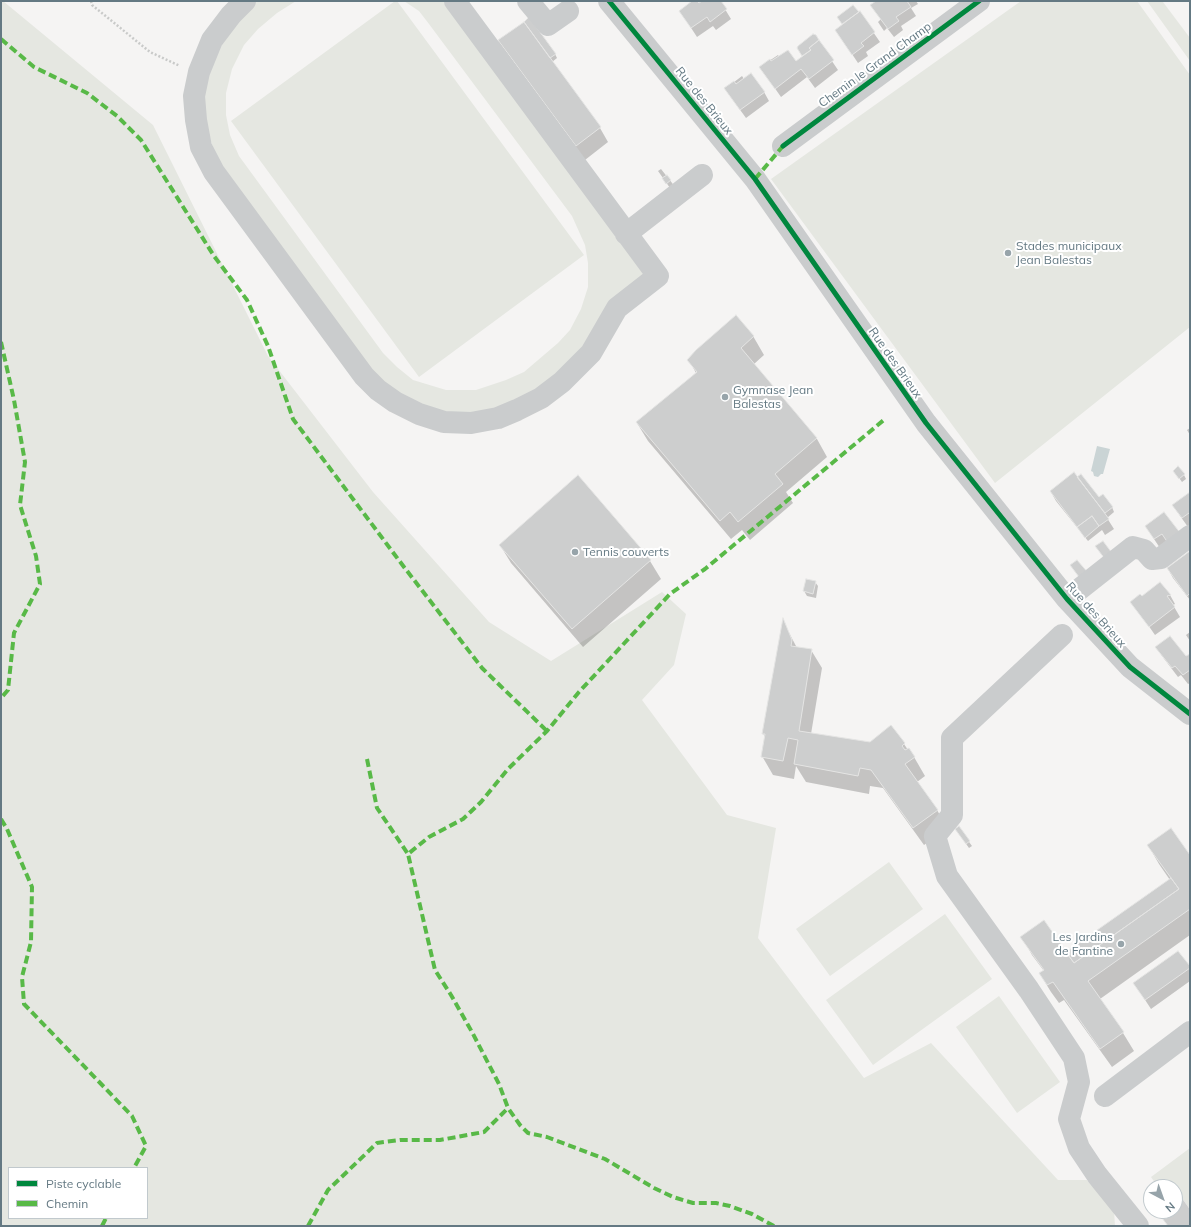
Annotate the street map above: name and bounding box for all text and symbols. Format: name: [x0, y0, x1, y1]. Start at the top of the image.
street label: Chemin le Grand Champ: [816, 19, 934, 111]
street label: Rue des Brieux: [672, 64, 736, 138]
place label: Stades municipaux Jean Balestas: [1016, 239, 1122, 267]
marker: Stades municipaux Jean Balestas: [1003, 248, 1013, 258]
street label: Rue des Brieux: [865, 325, 925, 401]
place label: Gymnase Jean Balestas: [733, 383, 813, 411]
marker: Gymnase Jean Balestas: [720, 392, 730, 402]
place label: Tennis couverts: [583, 545, 669, 559]
marker: Tennis couverts: [570, 547, 580, 557]
street label: Rue des Brieux: [1063, 579, 1129, 651]
place label: Les Jardins de Fantine: [1052, 930, 1113, 958]
marker: Les Jardins de Fantine: [1116, 939, 1126, 949]
legend: [8, 1167, 148, 1219]
text: Piste cyclable: [46, 1176, 121, 1191]
north arrow: [1143, 1179, 1183, 1219]
text: Chemin: [46, 1196, 88, 1211]
text: N: [1162, 1199, 1178, 1215]

